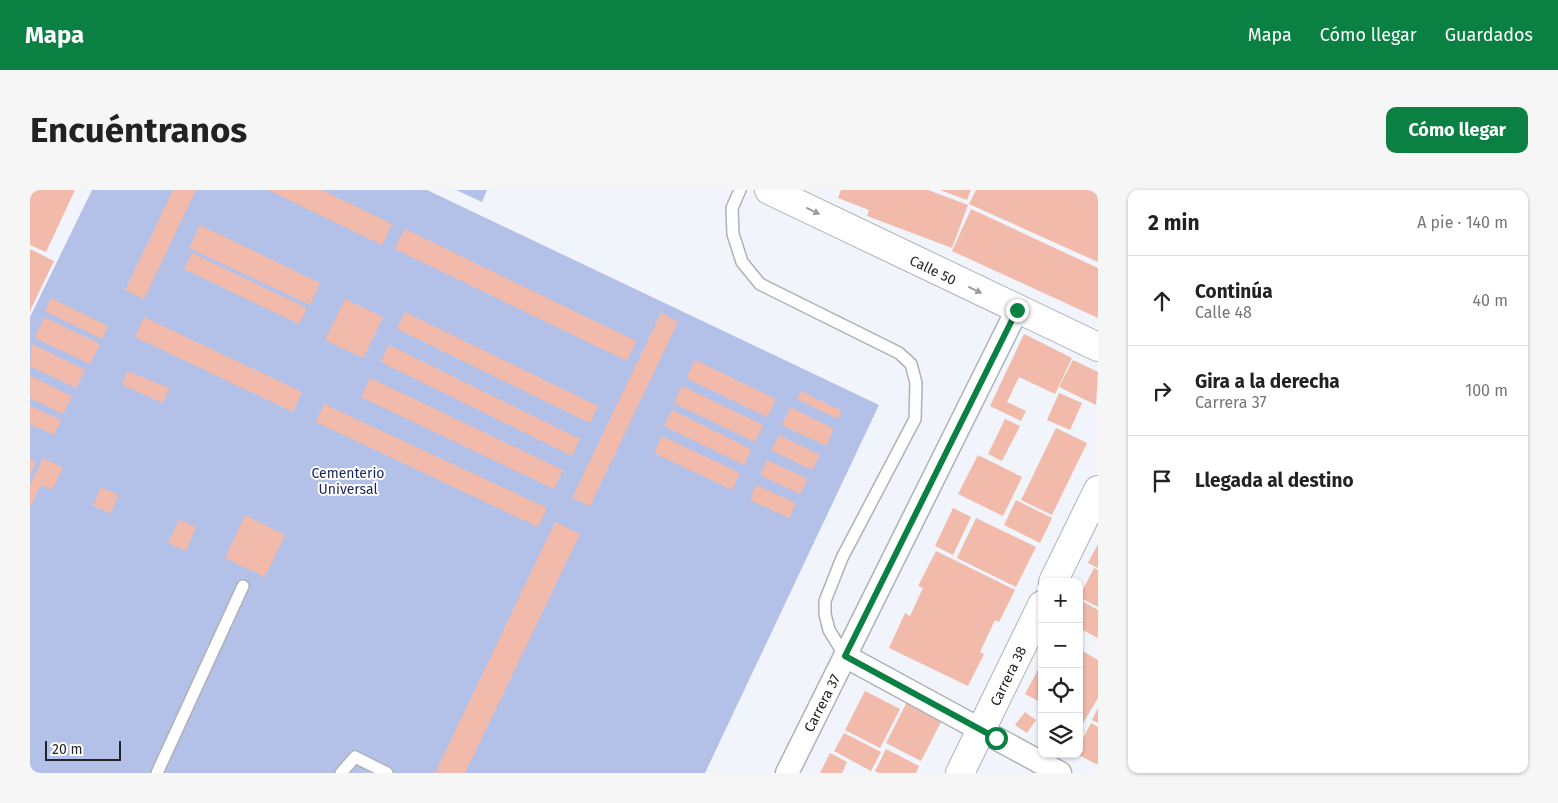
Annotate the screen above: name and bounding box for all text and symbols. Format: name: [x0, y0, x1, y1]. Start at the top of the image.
text: Mapa: [25, 21, 84, 49]
text: Mapa: [1248, 24, 1292, 46]
text: Cómo llegar: [1320, 24, 1417, 46]
text: Guardados: [1445, 24, 1533, 46]
button: Cómo llegar: [1386, 107, 1528, 153]
text: Encuéntranos: [30, 109, 247, 151]
one-way arrow: [806, 207, 820, 215]
text: 2 min: [1148, 210, 1200, 236]
text: A pie · 140 m: [1417, 213, 1508, 232]
street label: Calle 50: [907, 252, 959, 289]
text: Continúa: [1195, 280, 1273, 303]
one-way arrow: [968, 286, 982, 294]
icon: ahead: [1148, 287, 1176, 315]
text: 40 m: [1473, 291, 1508, 310]
route end: [1006, 299, 1029, 322]
text: Calle 48: [1195, 303, 1252, 322]
text: Gira a la derecha: [1195, 370, 1340, 393]
icon: right: [1148, 377, 1176, 405]
text: 100 m: [1465, 381, 1508, 400]
text: Carrera 37: [1195, 393, 1267, 412]
park label: Cementerio Universal: [311, 465, 385, 498]
icon: arrive: [1148, 467, 1176, 495]
text: Llegada al destino: [1195, 469, 1354, 492]
map controls: [1038, 578, 1083, 758]
button: +: [1038, 578, 1083, 623]
button: −: [1038, 623, 1083, 668]
street label: Carrera 38: [987, 643, 1030, 709]
button: locate: [1038, 668, 1083, 713]
street label: Carrera 37: [801, 671, 844, 735]
button: layers: [1038, 713, 1083, 758]
route start: [985, 727, 1008, 750]
scale bar: [45, 738, 121, 761]
text: 20 m: [52, 741, 82, 758]

